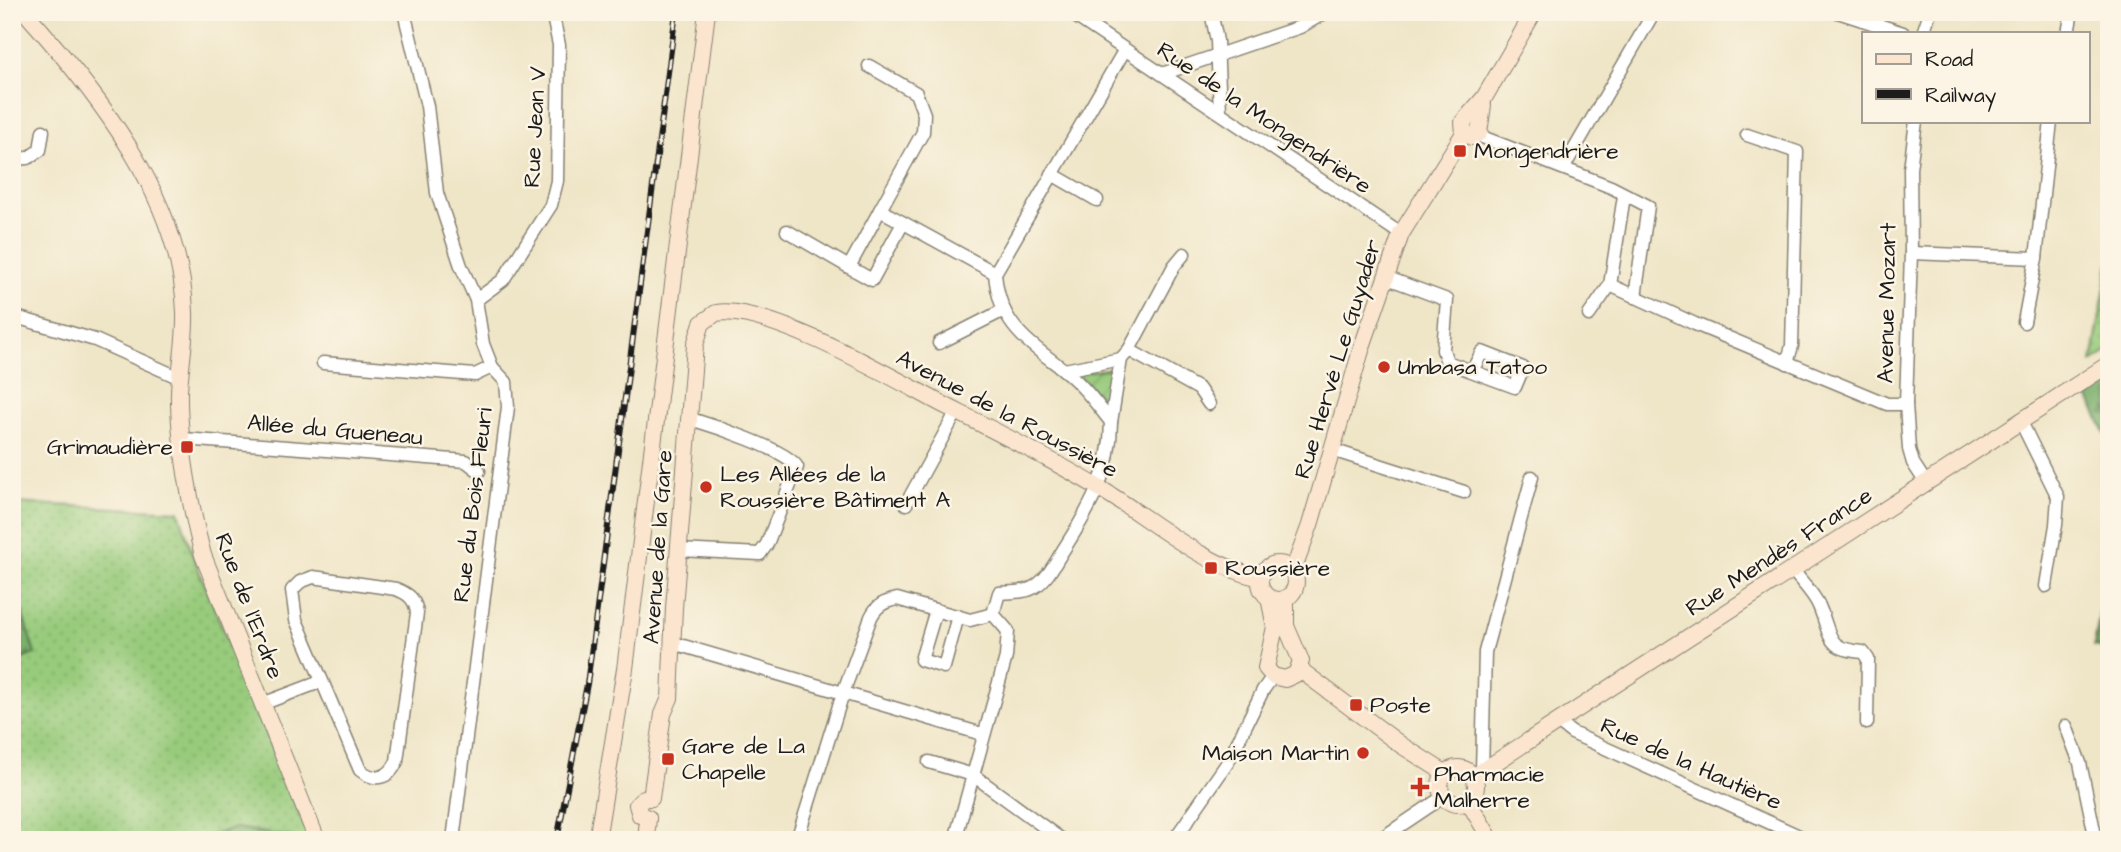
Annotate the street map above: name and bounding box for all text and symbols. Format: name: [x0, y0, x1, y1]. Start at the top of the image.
legend: [1862, 32, 2090, 122]
street label: Rue de la Mongendrière: [1150, 34, 1378, 203]
text: Road: [1925, 45, 1973, 74]
street label: Rue Jean V: [516, 65, 554, 188]
text: Railway: [1925, 81, 1997, 112]
place label: Mongendrière: [1474, 135, 1619, 168]
marker: Mongendrière: [1452, 143, 1468, 159]
street label: Avenue Mozart: [1870, 222, 1904, 384]
street label: Rue Hervé Le Guyader: [1286, 235, 1391, 483]
street label: Avenue de la Roussière: [890, 342, 1124, 486]
place label: Umbasa Tatoo: [1398, 351, 1547, 383]
marker: Umbasa Tatoo: [1376, 359, 1392, 375]
street label: Rue du Bois Fleuri: [445, 405, 501, 604]
street label: Allée du Gueneau: [246, 406, 424, 454]
place label: Grimaudière: [47, 431, 173, 463]
marker: Grimaudière: [179, 439, 195, 455]
street label: Avenue de la Gare: [635, 449, 681, 645]
place label: Les Allées de la Roussière Bâtiment A: [720, 458, 951, 516]
marker: Les Allées de la Roussière Bâtiment A: [698, 479, 714, 495]
street label: Rue Mendès France: [1679, 480, 1879, 624]
street label: Rue de l'Erdre: [207, 528, 291, 684]
place label: Roussière: [1225, 552, 1330, 584]
marker: Roussière: [1203, 560, 1219, 576]
place label: Poste: [1370, 689, 1431, 721]
marker: Poste: [1348, 697, 1364, 713]
street label: Rue de la Hautière: [1595, 710, 1787, 818]
place label: Gare de La Chapelle: [682, 730, 805, 788]
place label: Maison Martin: [1202, 737, 1349, 769]
marker: Maison Martin: [1355, 745, 1371, 761]
marker: Gare de La Chapelle: [660, 751, 676, 767]
place label: Pharmacie Malherre: [1434, 758, 1545, 816]
marker: Pharmacie Malherre: [1412, 779, 1428, 795]

